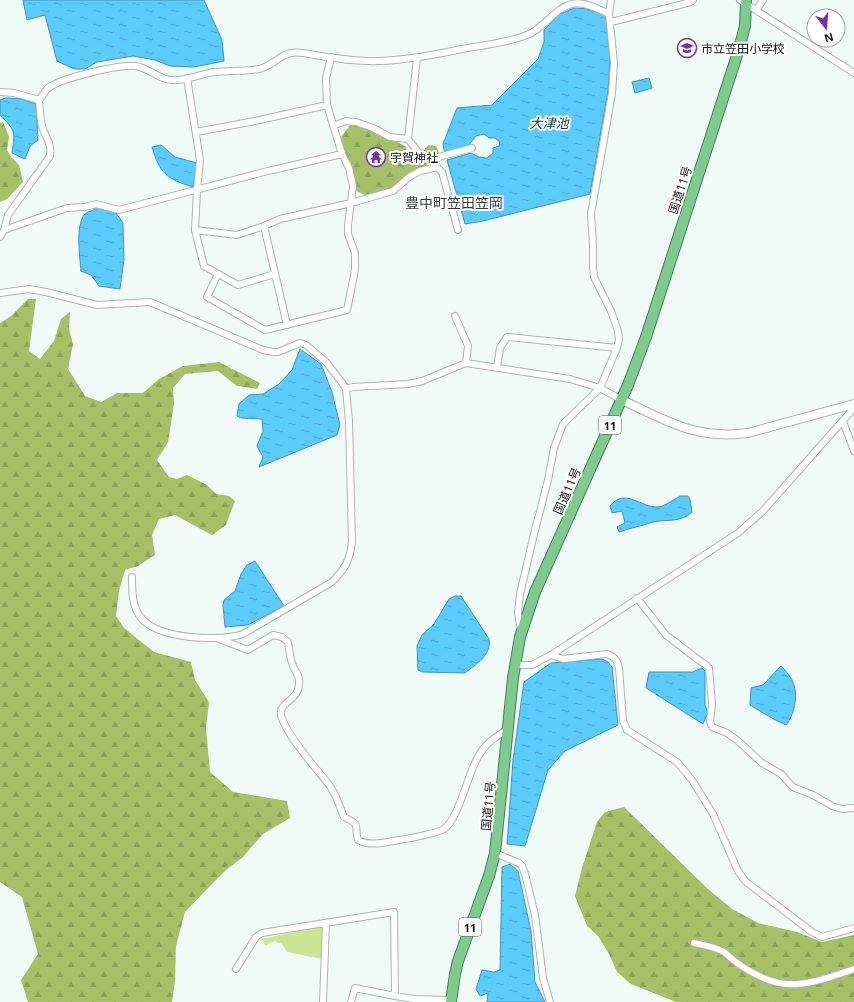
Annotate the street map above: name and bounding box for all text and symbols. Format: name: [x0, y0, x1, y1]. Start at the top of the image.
north arrow: [806, 8, 846, 48]
text: N: [823, 30, 836, 47]
school or university icon: 市立笠田小学校: [676, 37, 698, 59]
place label: 市立笠田小学校: [701, 40, 785, 57]
water label: 大津池: [529, 114, 570, 132]
temple icon: 宇賀神社: [365, 146, 387, 168]
place label: 宇賀神社: [390, 149, 438, 166]
street label: 国道11号: [664, 164, 696, 216]
district label: 豊中町笠田笠岡: [405, 193, 503, 212]
road number: 11: [599, 416, 621, 434]
street label: 国道11号: [549, 465, 585, 517]
street label: 国道11号: [477, 780, 499, 832]
road number: 11: [459, 918, 481, 936]

